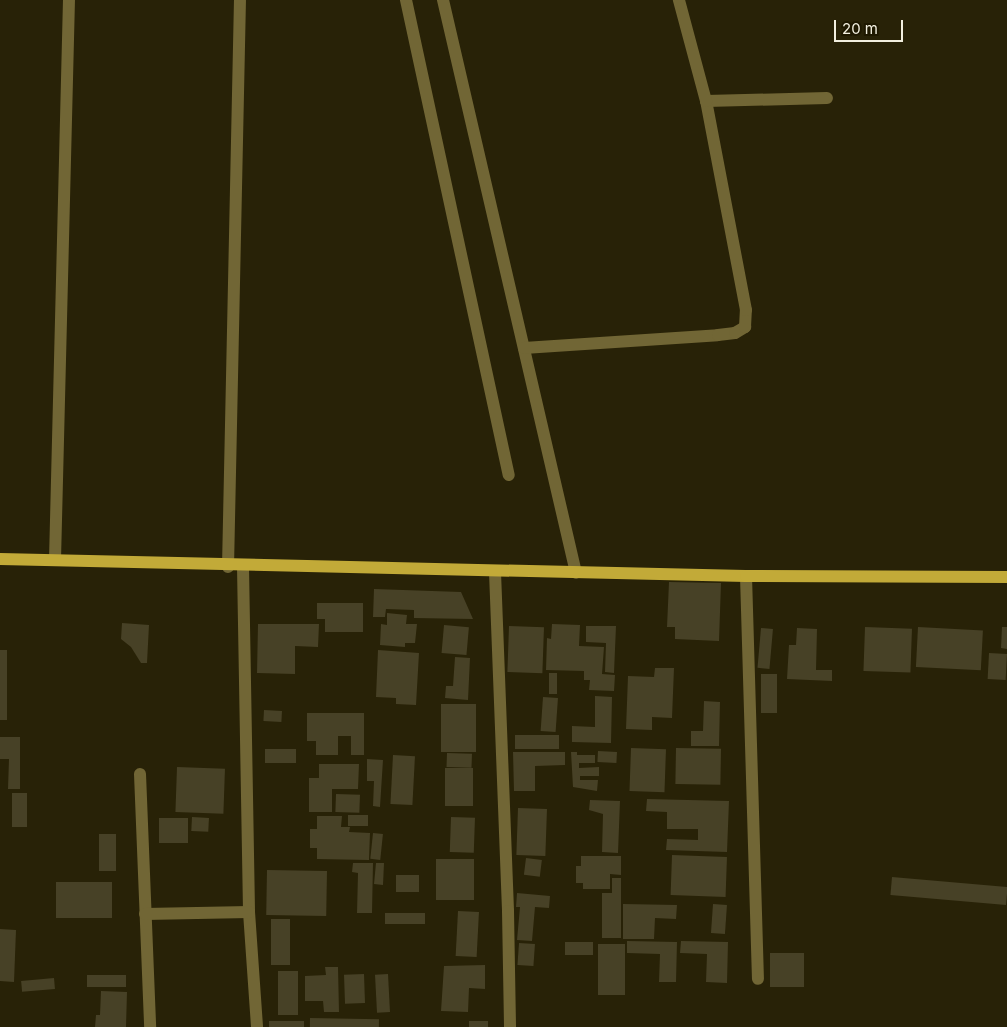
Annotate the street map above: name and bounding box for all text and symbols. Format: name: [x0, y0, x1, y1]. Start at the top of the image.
scale bar: [837, 10, 906, 42]
text: 20 m: [842, 19, 878, 38]

